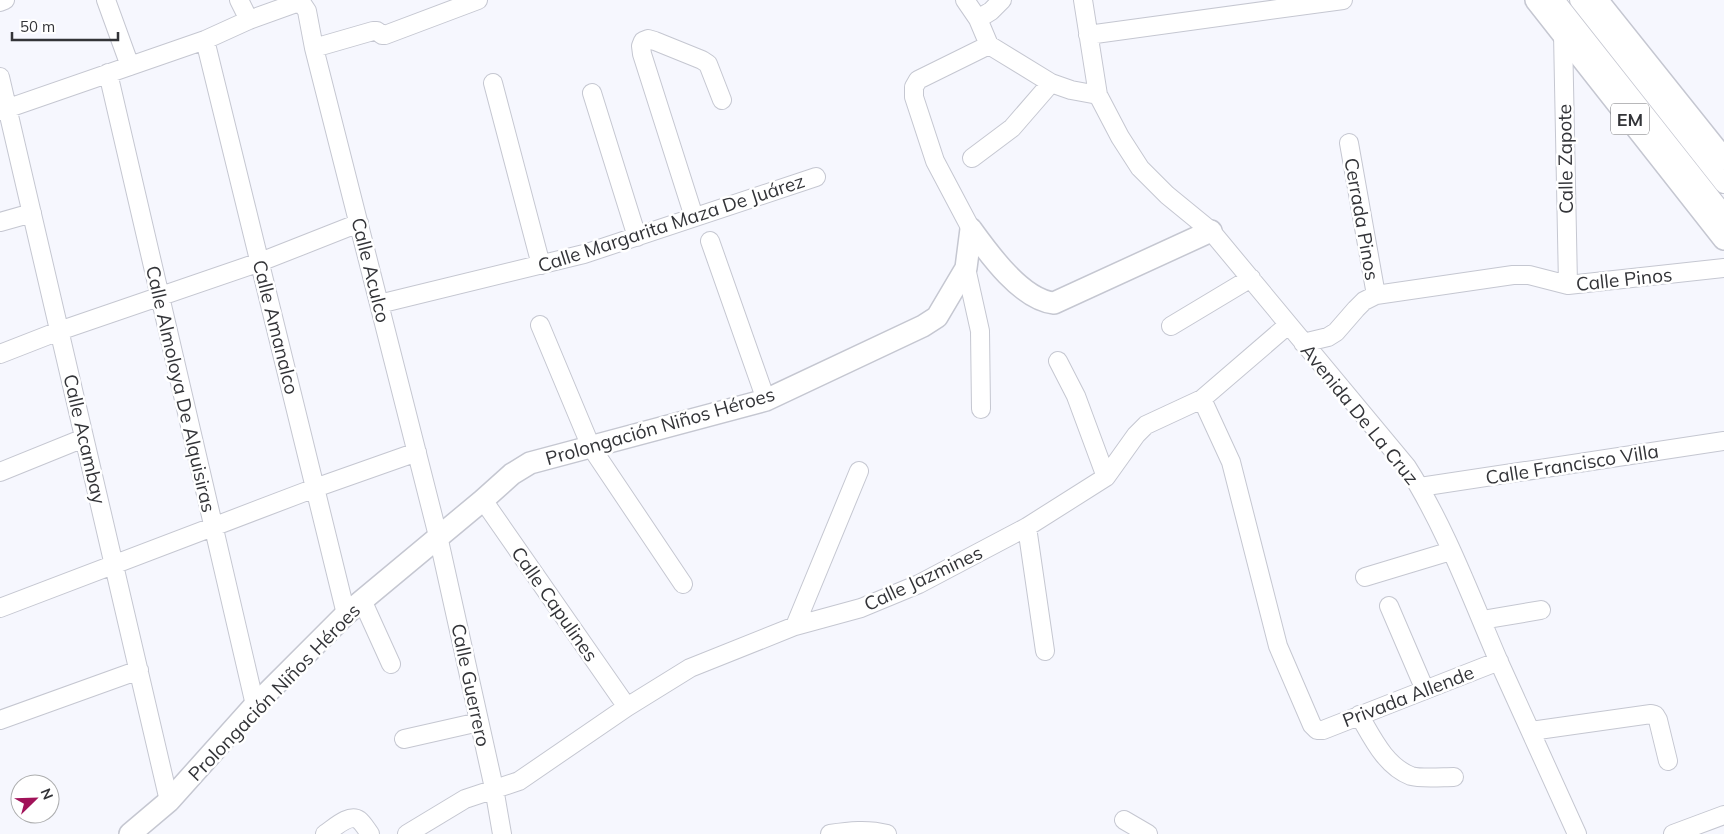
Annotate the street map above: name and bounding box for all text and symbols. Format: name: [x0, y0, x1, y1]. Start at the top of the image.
scale bar: [12, 10, 119, 42]
text: 50 m: [20, 17, 55, 36]
street label: Calle Zapote: [1552, 104, 1578, 214]
road number: EM: [1611, 104, 1649, 134]
street label: Cerrada Pinos: [1339, 156, 1385, 282]
street label: Calle Margarita Maza De Juárez: [535, 168, 808, 278]
street label: Calle Aculco: [346, 215, 396, 325]
street label: Calle Amanalco: [248, 257, 304, 397]
street label: Calle Pinos: [1575, 262, 1673, 296]
street label: Calle Almoloya De Alquisiras: [141, 263, 221, 515]
street label: Avenida De La Cruz: [1296, 339, 1424, 489]
street label: Calle Acambay: [58, 372, 112, 506]
street label: Prolongación Niños Héroes: [543, 382, 777, 470]
street label: Calle Francisco Villa: [1484, 438, 1660, 490]
street label: Calle Jazmines: [860, 540, 986, 616]
street label: Calle Capulines: [507, 542, 603, 666]
street label: Prolongación Niños Héroes: [183, 598, 365, 786]
street label: Calle Guerrero: [446, 621, 496, 749]
street label: Privada Allende: [1339, 660, 1477, 732]
north arrow: [10, 774, 60, 824]
text: N: [37, 786, 57, 802]

